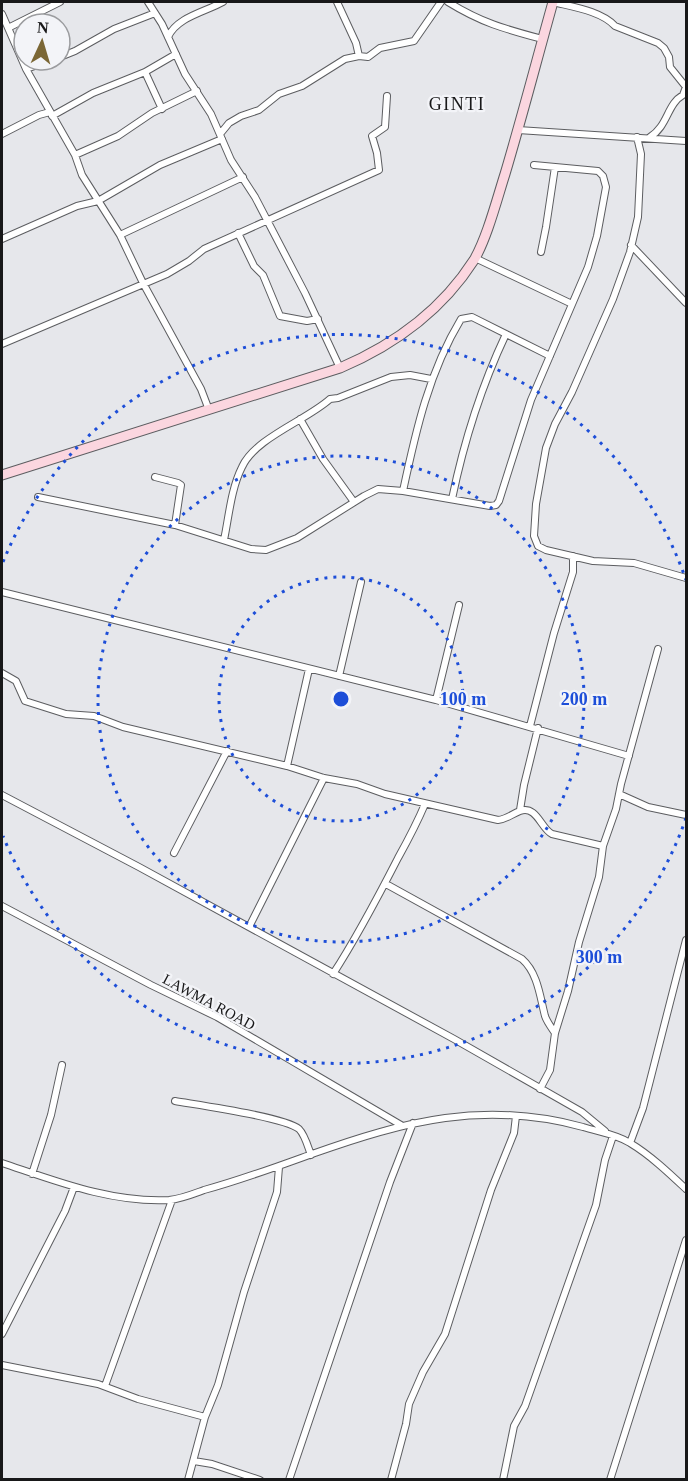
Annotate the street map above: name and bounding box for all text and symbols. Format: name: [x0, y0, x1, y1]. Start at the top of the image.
north arrow: [12, 12, 72, 72]
text: N: [37, 19, 50, 36]
district label: GINTI: [429, 94, 485, 114]
centre of rings: [331, 689, 351, 709]
text: 100 m: [440, 689, 486, 709]
text: 200 m: [561, 689, 607, 709]
text: 300 m: [576, 947, 622, 967]
street label: LAWMA ROAD: [160, 971, 258, 1033]

